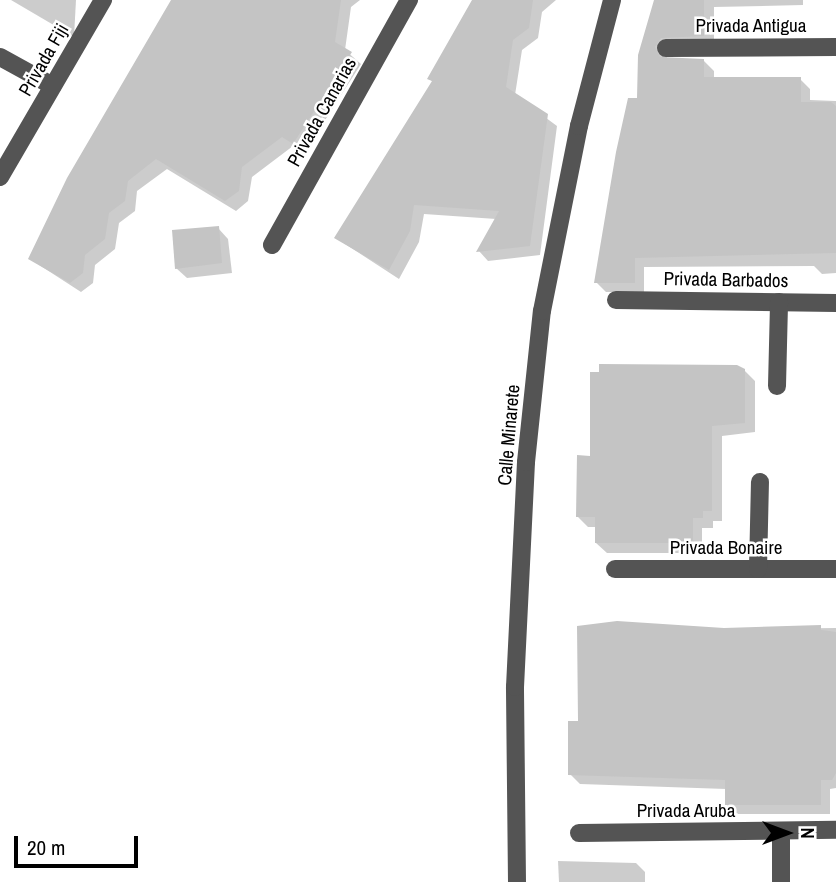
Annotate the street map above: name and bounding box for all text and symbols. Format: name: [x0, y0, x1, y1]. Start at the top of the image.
street label: Privada Antigua: [695, 15, 807, 37]
street label: Privada Fiji: [14, 20, 74, 100]
street label: Privada Canarias: [283, 53, 361, 171]
street label: Privada Barbados: [663, 268, 789, 292]
street label: Calle Minarete: [493, 384, 525, 486]
street label: Privada Bonaire: [670, 537, 782, 559]
north arrow: [752, 798, 822, 868]
street label: Privada Aruba: [636, 800, 736, 822]
scale bar: [18, 822, 142, 866]
text: N: [795, 827, 821, 839]
text: 20 m: [27, 833, 65, 862]

